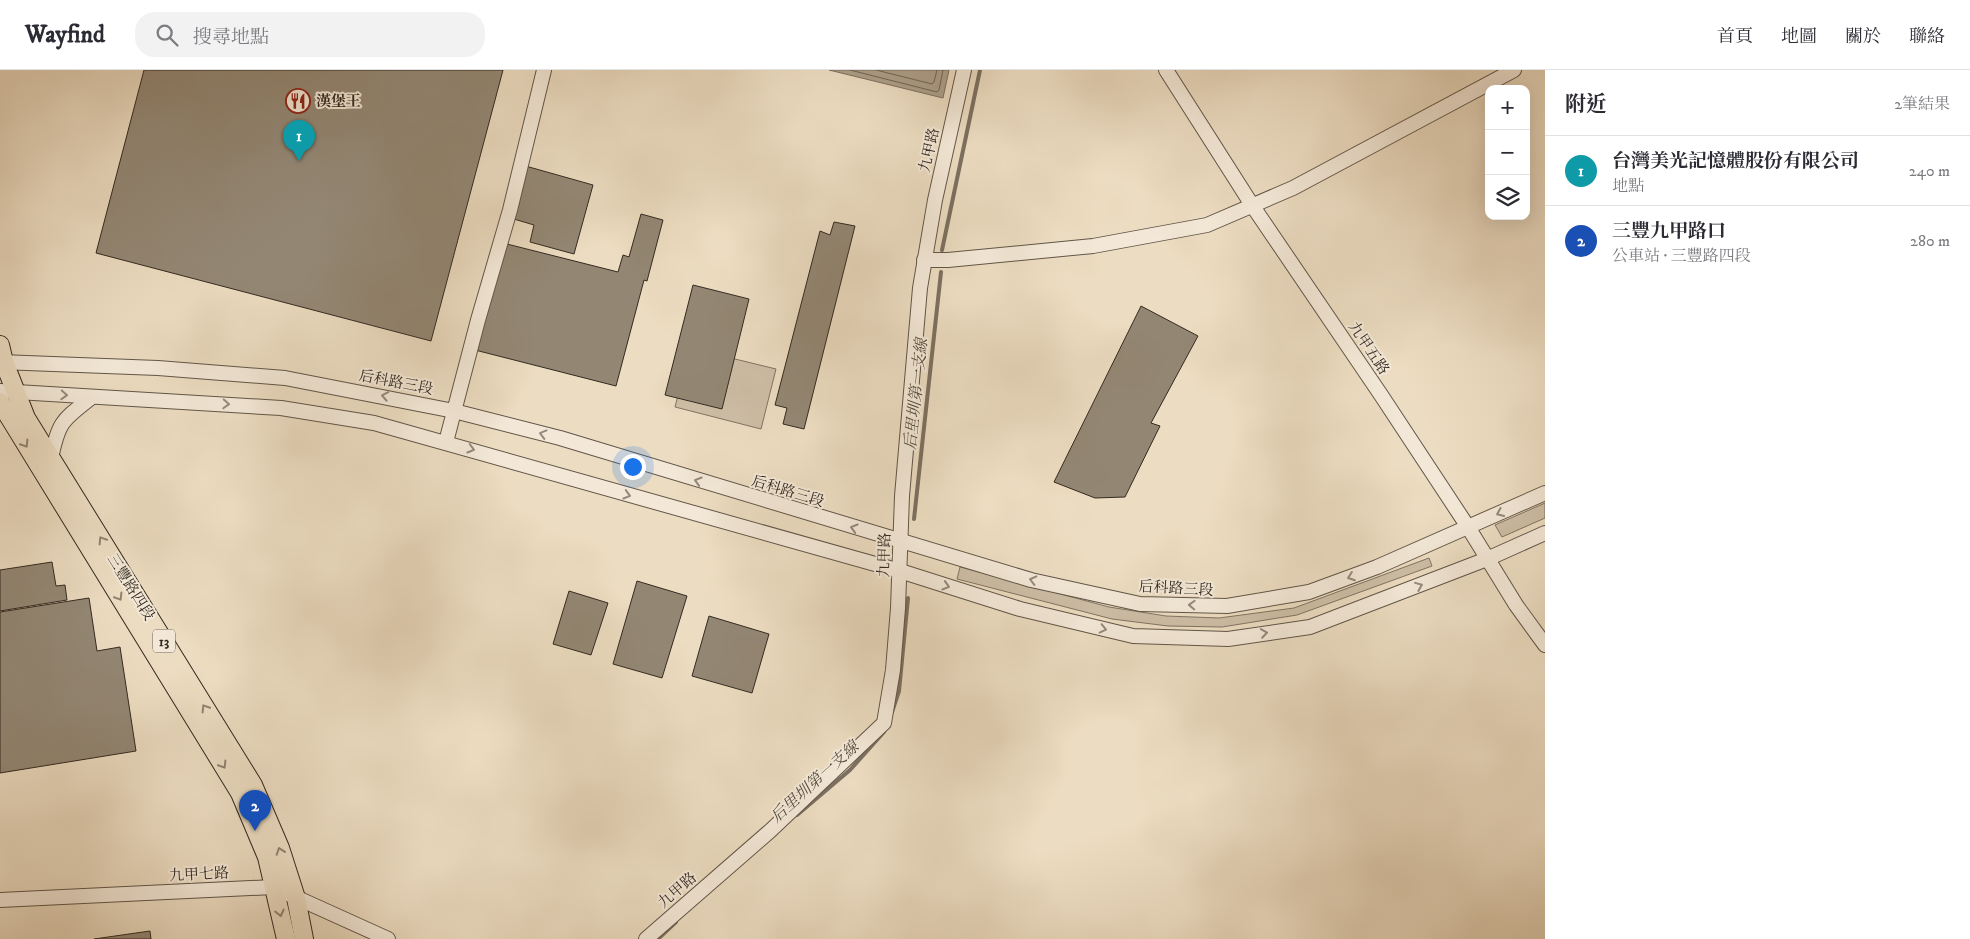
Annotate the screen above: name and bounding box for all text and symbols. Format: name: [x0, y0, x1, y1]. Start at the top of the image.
search box: [135, 12, 485, 57]
text: Wayfind: [25, 20, 105, 50]
icon: search: [153, 21, 181, 49]
text: 搜尋地點: [193, 26, 269, 49]
text: 首頁: [1717, 26, 1753, 48]
text: 地圖: [1781, 26, 1817, 48]
text: 關於: [1845, 26, 1881, 48]
text: 聯絡: [1909, 26, 1945, 48]
map controls: [1485, 85, 1530, 220]
button: +: [1485, 85, 1530, 130]
restaurant icon: 漢堡王: [285, 88, 311, 114]
place label: 漢堡王: [316, 92, 361, 111]
text: 附近: [1565, 92, 1607, 118]
text: 2筆結果: [1894, 94, 1950, 114]
pin: 1: [283, 120, 315, 161]
street label: 九甲路: [915, 126, 944, 174]
button: −: [1485, 130, 1530, 175]
text: 台灣美光記憶體股份有限公司: [1612, 150, 1859, 173]
text: 1: [1578, 161, 1584, 181]
text: 240 m: [1909, 161, 1950, 181]
button: layers: [1485, 175, 1530, 220]
text: 地點: [1612, 176, 1644, 196]
text: 三豐九甲路口: [1612, 220, 1726, 243]
text: 2: [1577, 231, 1585, 251]
text: 280 m: [1910, 231, 1950, 251]
text: 公車站 · 三豐路四段: [1612, 246, 1751, 266]
street label: 九甲五路: [1344, 318, 1393, 378]
water label: 后里圳第一支線: [900, 335, 932, 451]
street label: 后科路三段: [357, 366, 435, 399]
one-way arrow: [60, 390, 68, 401]
one-way arrow: [380, 391, 389, 402]
one-way arrow: [222, 399, 230, 410]
one-way arrow: [538, 429, 547, 440]
one-way arrow: [18, 439, 28, 448]
one-way arrow: [466, 444, 475, 454]
your location: [620, 454, 646, 480]
street label: 后科路三段: [749, 471, 827, 512]
one-way arrow: [695, 476, 703, 486]
one-way arrow: [623, 489, 631, 499]
one-way arrow: [1496, 506, 1505, 517]
one-way arrow: [850, 523, 858, 533]
street label: 九甲路: [874, 532, 895, 578]
one-way arrow: [98, 536, 108, 545]
street label: 三豐路四段: [103, 550, 159, 624]
one-way arrow: [1347, 571, 1356, 581]
one-way arrow: [1028, 575, 1037, 586]
street label: 后科路三段: [1138, 577, 1214, 600]
one-way arrow: [942, 581, 950, 591]
one-way arrow: [1414, 581, 1423, 592]
one-way arrow: [113, 592, 123, 601]
one-way arrow: [1188, 600, 1196, 611]
one-way arrow: [1099, 623, 1108, 634]
one-way arrow: [1260, 629, 1269, 639]
road number: 13: [153, 630, 175, 652]
one-way arrow: [202, 704, 212, 713]
water label: 后里圳第一支線: [766, 736, 864, 827]
one-way arrow: [217, 760, 226, 769]
pin: 2: [239, 790, 271, 831]
one-way arrow: [276, 848, 286, 856]
street label: 九甲七路: [169, 863, 229, 886]
street label: 九甲路: [654, 868, 701, 912]
one-way arrow: [274, 908, 285, 917]

